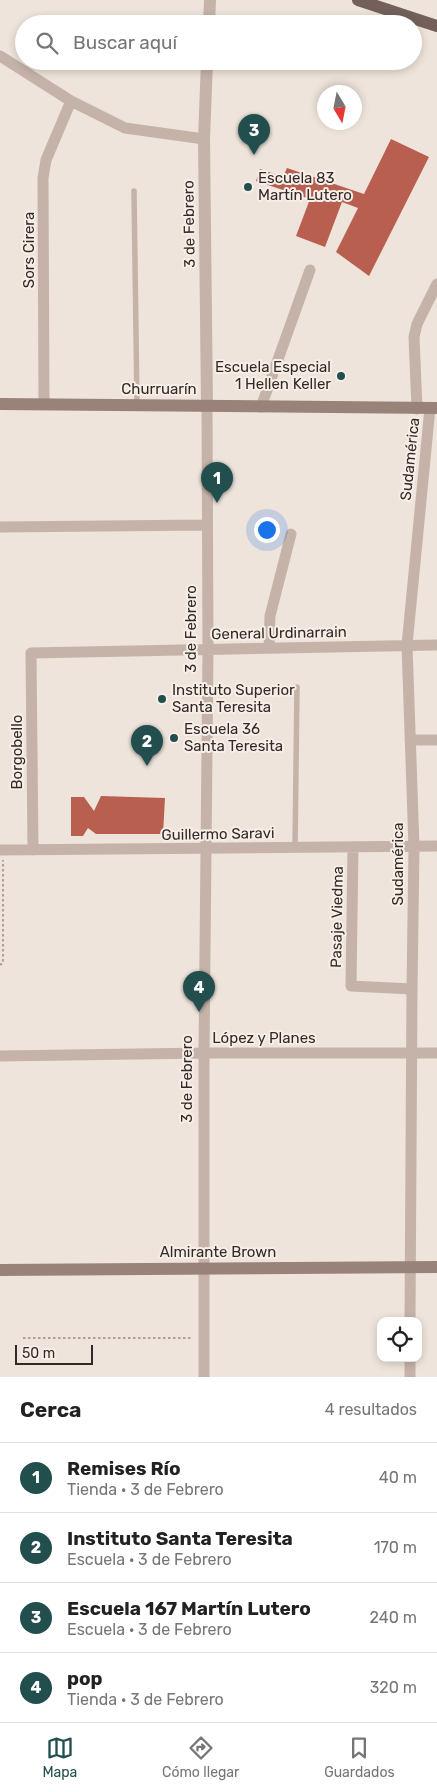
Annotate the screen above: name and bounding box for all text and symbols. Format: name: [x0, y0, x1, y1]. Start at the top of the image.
search box: [15, 15, 422, 70]
icon: search: [33, 29, 61, 57]
text: Buscar aquí: [73, 31, 177, 54]
north arrow: [317, 85, 362, 130]
pin: 3: [238, 114, 270, 155]
place label: Escuela 83 Martín Lutero: [258, 169, 352, 204]
street label: 3 de Febrero: [179, 180, 199, 268]
marker: Escuela 83 Martín Lutero: [242, 181, 254, 193]
street label: Sors Cirera: [20, 212, 38, 288]
place label: Escuela Especial 1 Hellen Keller: [215, 358, 331, 393]
marker: Escuela Especial 1 Hellen Keller: [335, 370, 347, 382]
street label: Churruarín: [121, 380, 197, 398]
street label: Sudamérica: [397, 417, 423, 501]
pin: 1: [201, 462, 233, 503]
your location: [254, 517, 280, 543]
street label: 3 de Febrero: [182, 585, 200, 673]
street label: General Urdinarrain: [211, 623, 347, 643]
place label: Instituto Superior Santa Teresita: [172, 681, 295, 716]
marker: Instituto Superior Santa Teresita: [156, 693, 168, 705]
street label: Borgobello: [8, 715, 26, 789]
place label: Escuela 36 Santa Teresita: [184, 720, 283, 755]
pin: 2: [131, 725, 163, 766]
marker: Escuela 36 Santa Teresita: [168, 732, 180, 744]
street label: Sudamérica: [389, 822, 407, 906]
street label: Guillermo Saravi: [161, 824, 275, 844]
street label: Pasaje Viedma: [327, 866, 347, 968]
pin: 4: [183, 971, 215, 1012]
street label: López y Planes: [212, 1029, 316, 1047]
street label: 3 de Febrero: [178, 1035, 196, 1123]
street label: Almirante Brown: [160, 1243, 276, 1261]
map controls: [377, 1317, 422, 1362]
button: locate: [377, 1317, 422, 1362]
scale bar: [15, 1342, 92, 1365]
text: 50 m: [22, 1345, 55, 1362]
text: Cerca: [20, 1397, 81, 1422]
text: 4 resultados: [325, 1400, 417, 1419]
text: Remises Río: [67, 1457, 181, 1480]
text: 1: [32, 1468, 40, 1487]
text: 40 m: [379, 1468, 417, 1487]
text: Tienda · 3 de Febrero: [67, 1480, 224, 1499]
text: Instituto Santa Teresita: [67, 1527, 293, 1550]
text: 2: [31, 1538, 41, 1557]
text: 170 m: [374, 1538, 417, 1557]
text: Escuela · 3 de Febrero: [67, 1550, 232, 1569]
text: Escuela 167 Martín Lutero: [67, 1597, 311, 1620]
text: 3: [31, 1608, 41, 1627]
text: 240 m: [370, 1608, 417, 1627]
text: Escuela · 3 de Febrero: [67, 1620, 232, 1639]
text: pop: [67, 1667, 103, 1690]
text: 4: [31, 1678, 41, 1697]
text: 320 m: [370, 1678, 417, 1697]
text: Tienda · 3 de Febrero: [67, 1690, 224, 1709]
tab: Mapa: [42, 1734, 77, 1781]
tab: Cómo llegar: [162, 1734, 239, 1781]
tab: Guardados: [324, 1734, 395, 1781]

